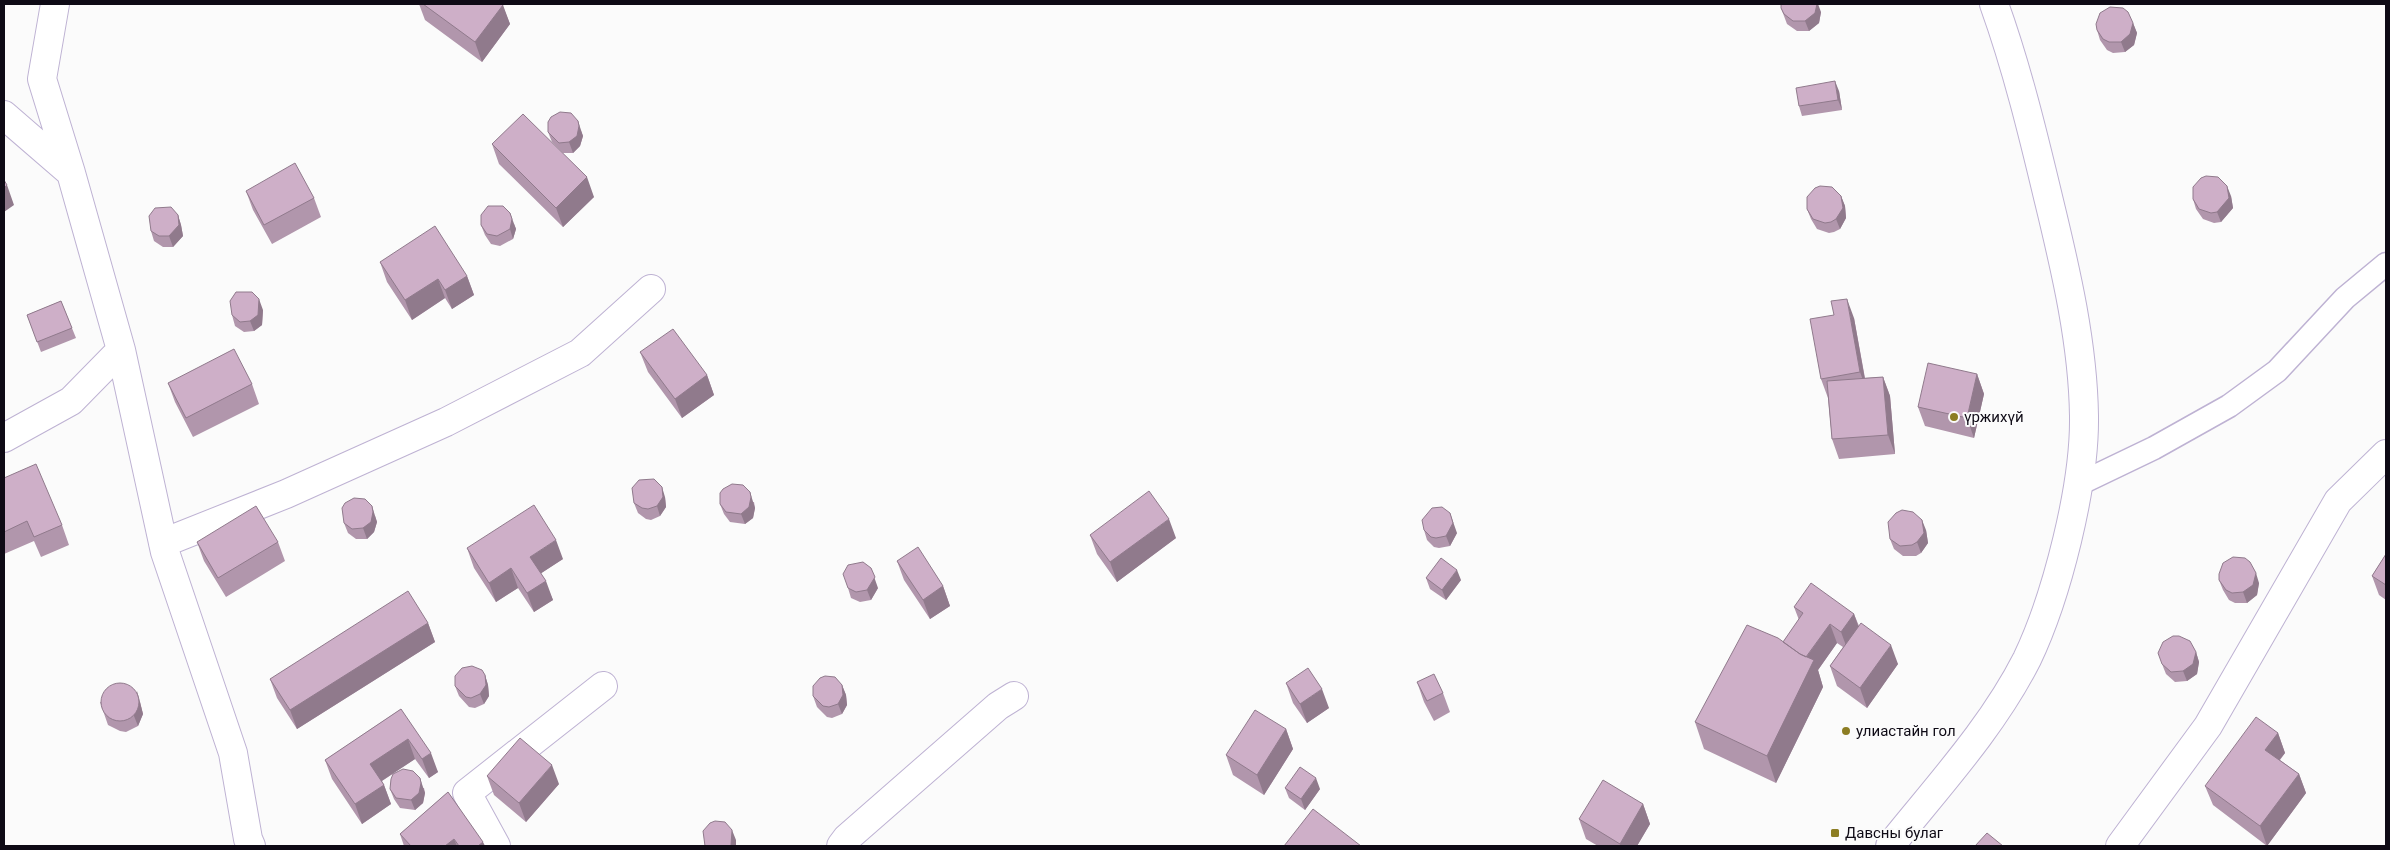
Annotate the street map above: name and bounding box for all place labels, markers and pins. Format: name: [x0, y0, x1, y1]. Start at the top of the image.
place label: үржихүй: [1964, 408, 2024, 426]
marker: үржихүй: [1948, 411, 1960, 423]
place label: улиастайн гол: [1856, 722, 1956, 740]
marker: улиастайн гол: [1840, 725, 1852, 737]
place label: Давсны булаг: [1845, 824, 1944, 842]
marker: Давсны булаг: [1829, 827, 1841, 839]

